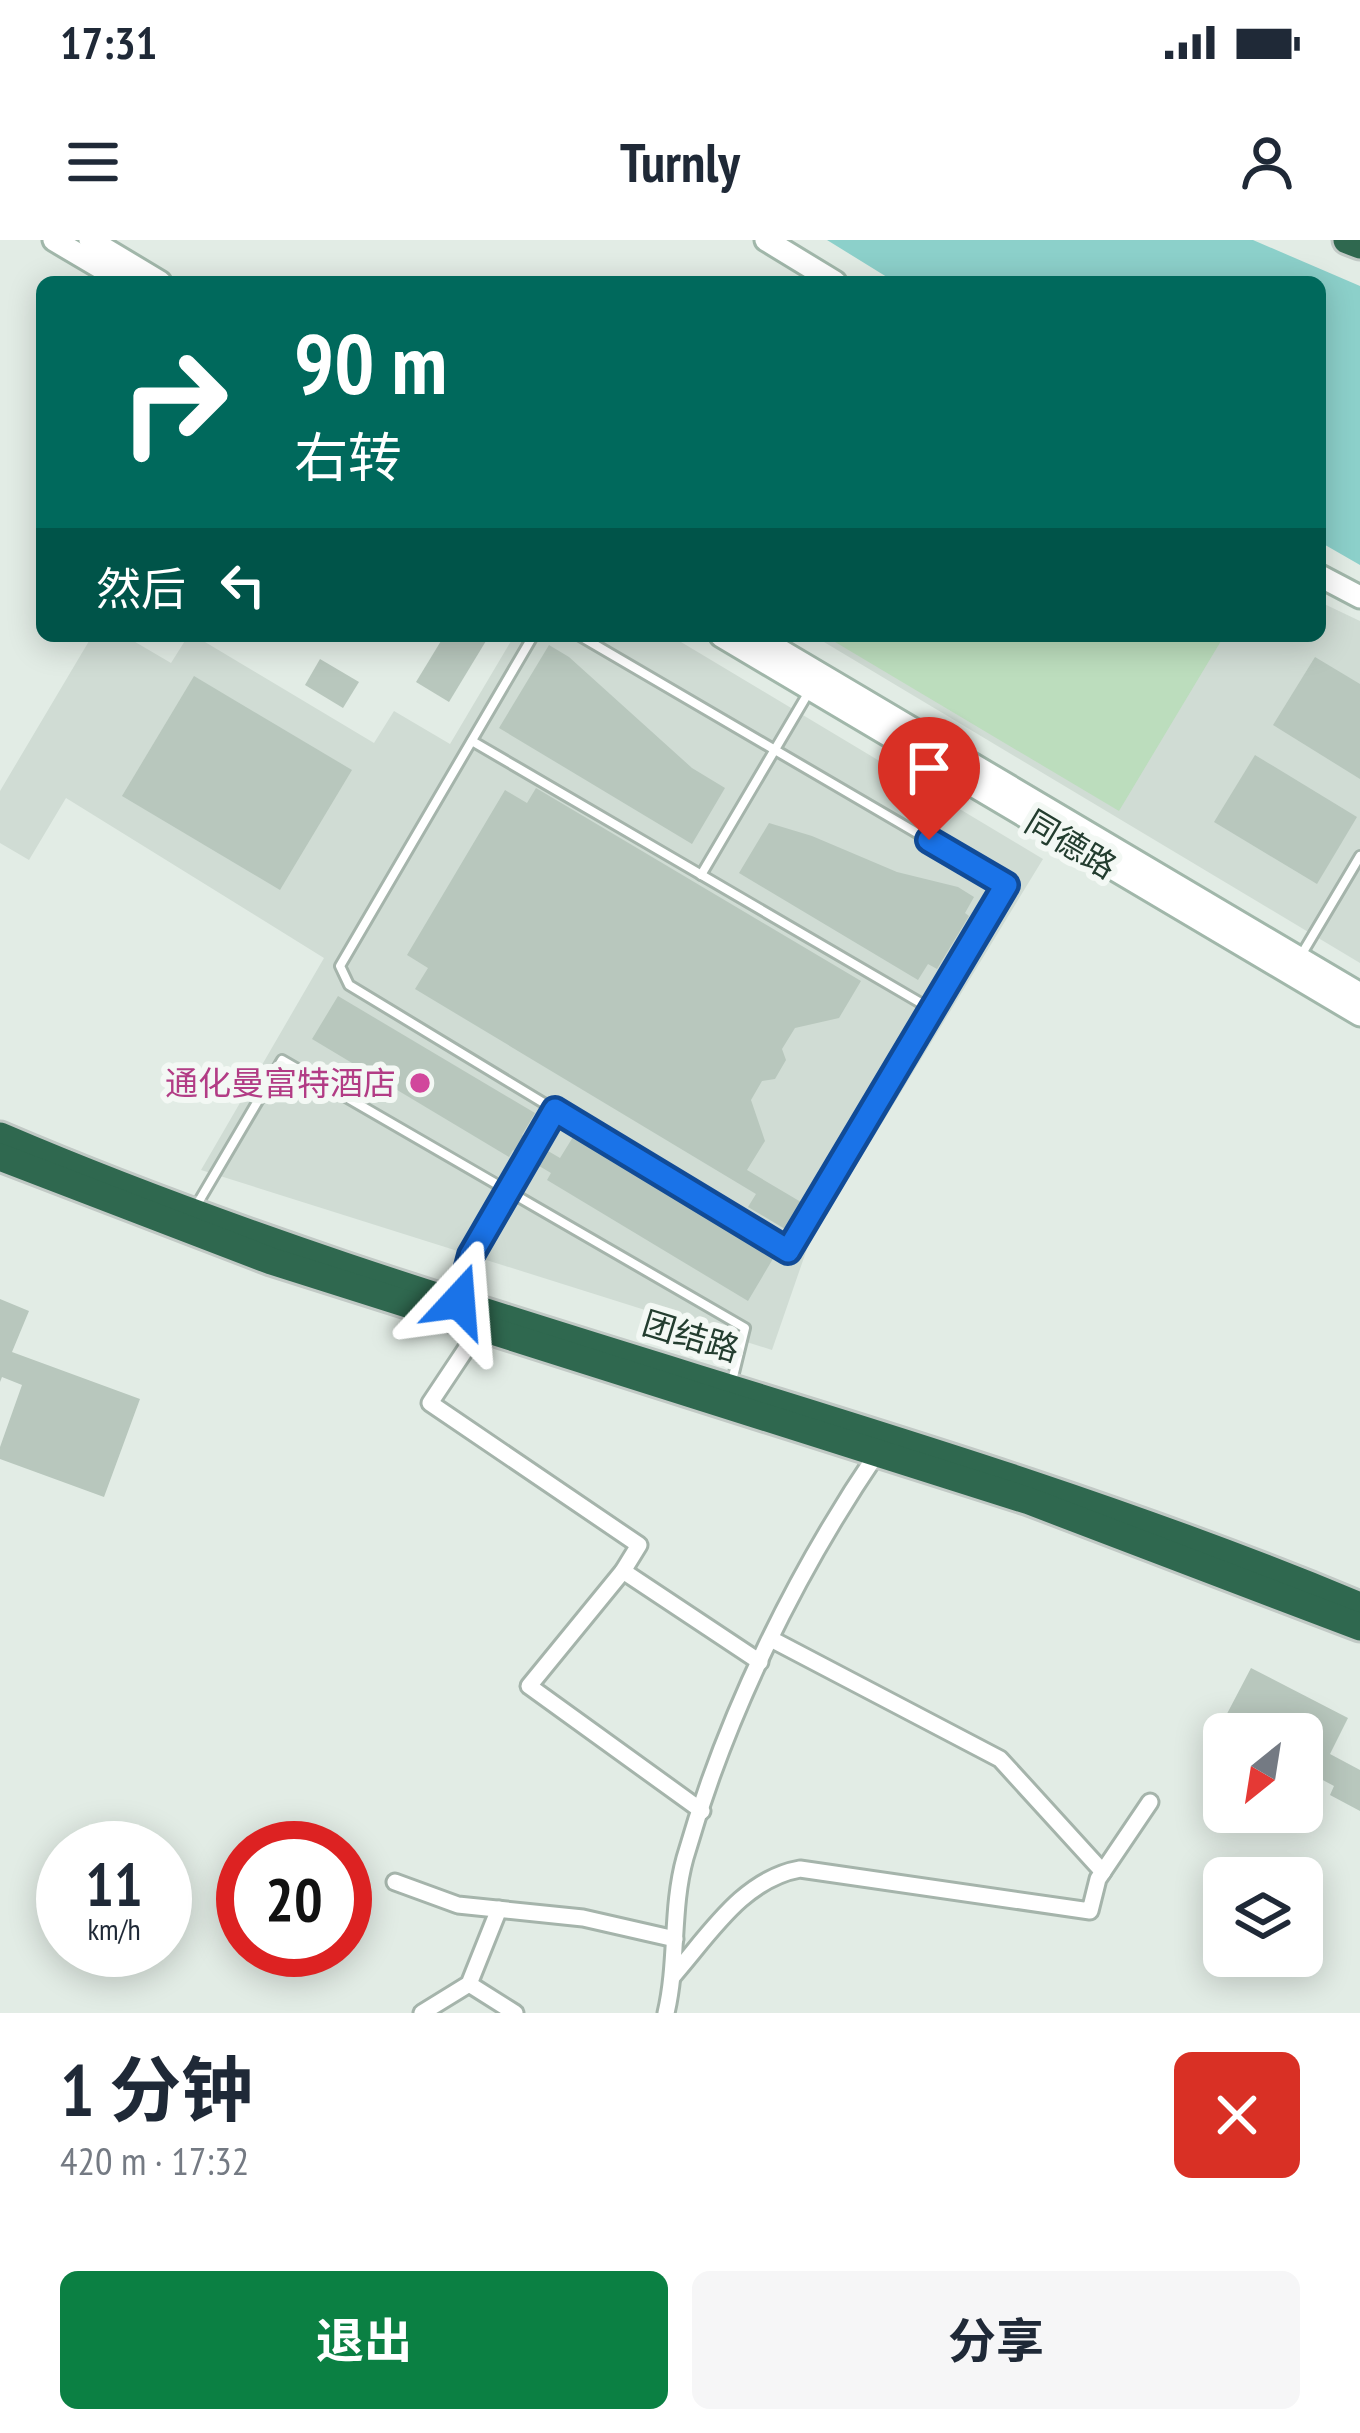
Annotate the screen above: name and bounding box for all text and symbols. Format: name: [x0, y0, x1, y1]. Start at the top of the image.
text: 17:31: [60, 13, 157, 71]
text: Turnly: [620, 127, 740, 197]
icon: menu: [60, 129, 126, 195]
icon: person: [1234, 129, 1300, 195]
text: 90 m: [294, 308, 447, 417]
icon: right: [96, 324, 252, 480]
text: 右转: [294, 422, 402, 492]
icon: left: [210, 552, 276, 618]
text: 然后: [96, 559, 186, 617]
pin: [878, 717, 980, 840]
icon: arrive: [896, 735, 962, 801]
street label: 同德路: [1018, 800, 1125, 887]
place label: 通化曼富特酒店: [165, 1061, 396, 1104]
marker: 通化曼富特酒店: [407, 1070, 433, 1096]
position arrow: [396, 1238, 522, 1364]
street label: 团结路: [638, 1300, 745, 1371]
north arrow: [1203, 1713, 1323, 1833]
map controls: [1203, 1713, 1323, 1977]
speed limit sign: 20: [216, 1821, 372, 1977]
text: 11: [85, 1845, 143, 1923]
button: layers: [1203, 1857, 1323, 1977]
text: km/h: [87, 1909, 141, 1948]
text: 1 分钟: [60, 2043, 253, 2136]
button: close: [1174, 2052, 1300, 2178]
text: 420 m · 17:32: [60, 2135, 249, 2186]
button: 退出: [60, 2271, 668, 2409]
button: 分享: [692, 2271, 1300, 2409]

